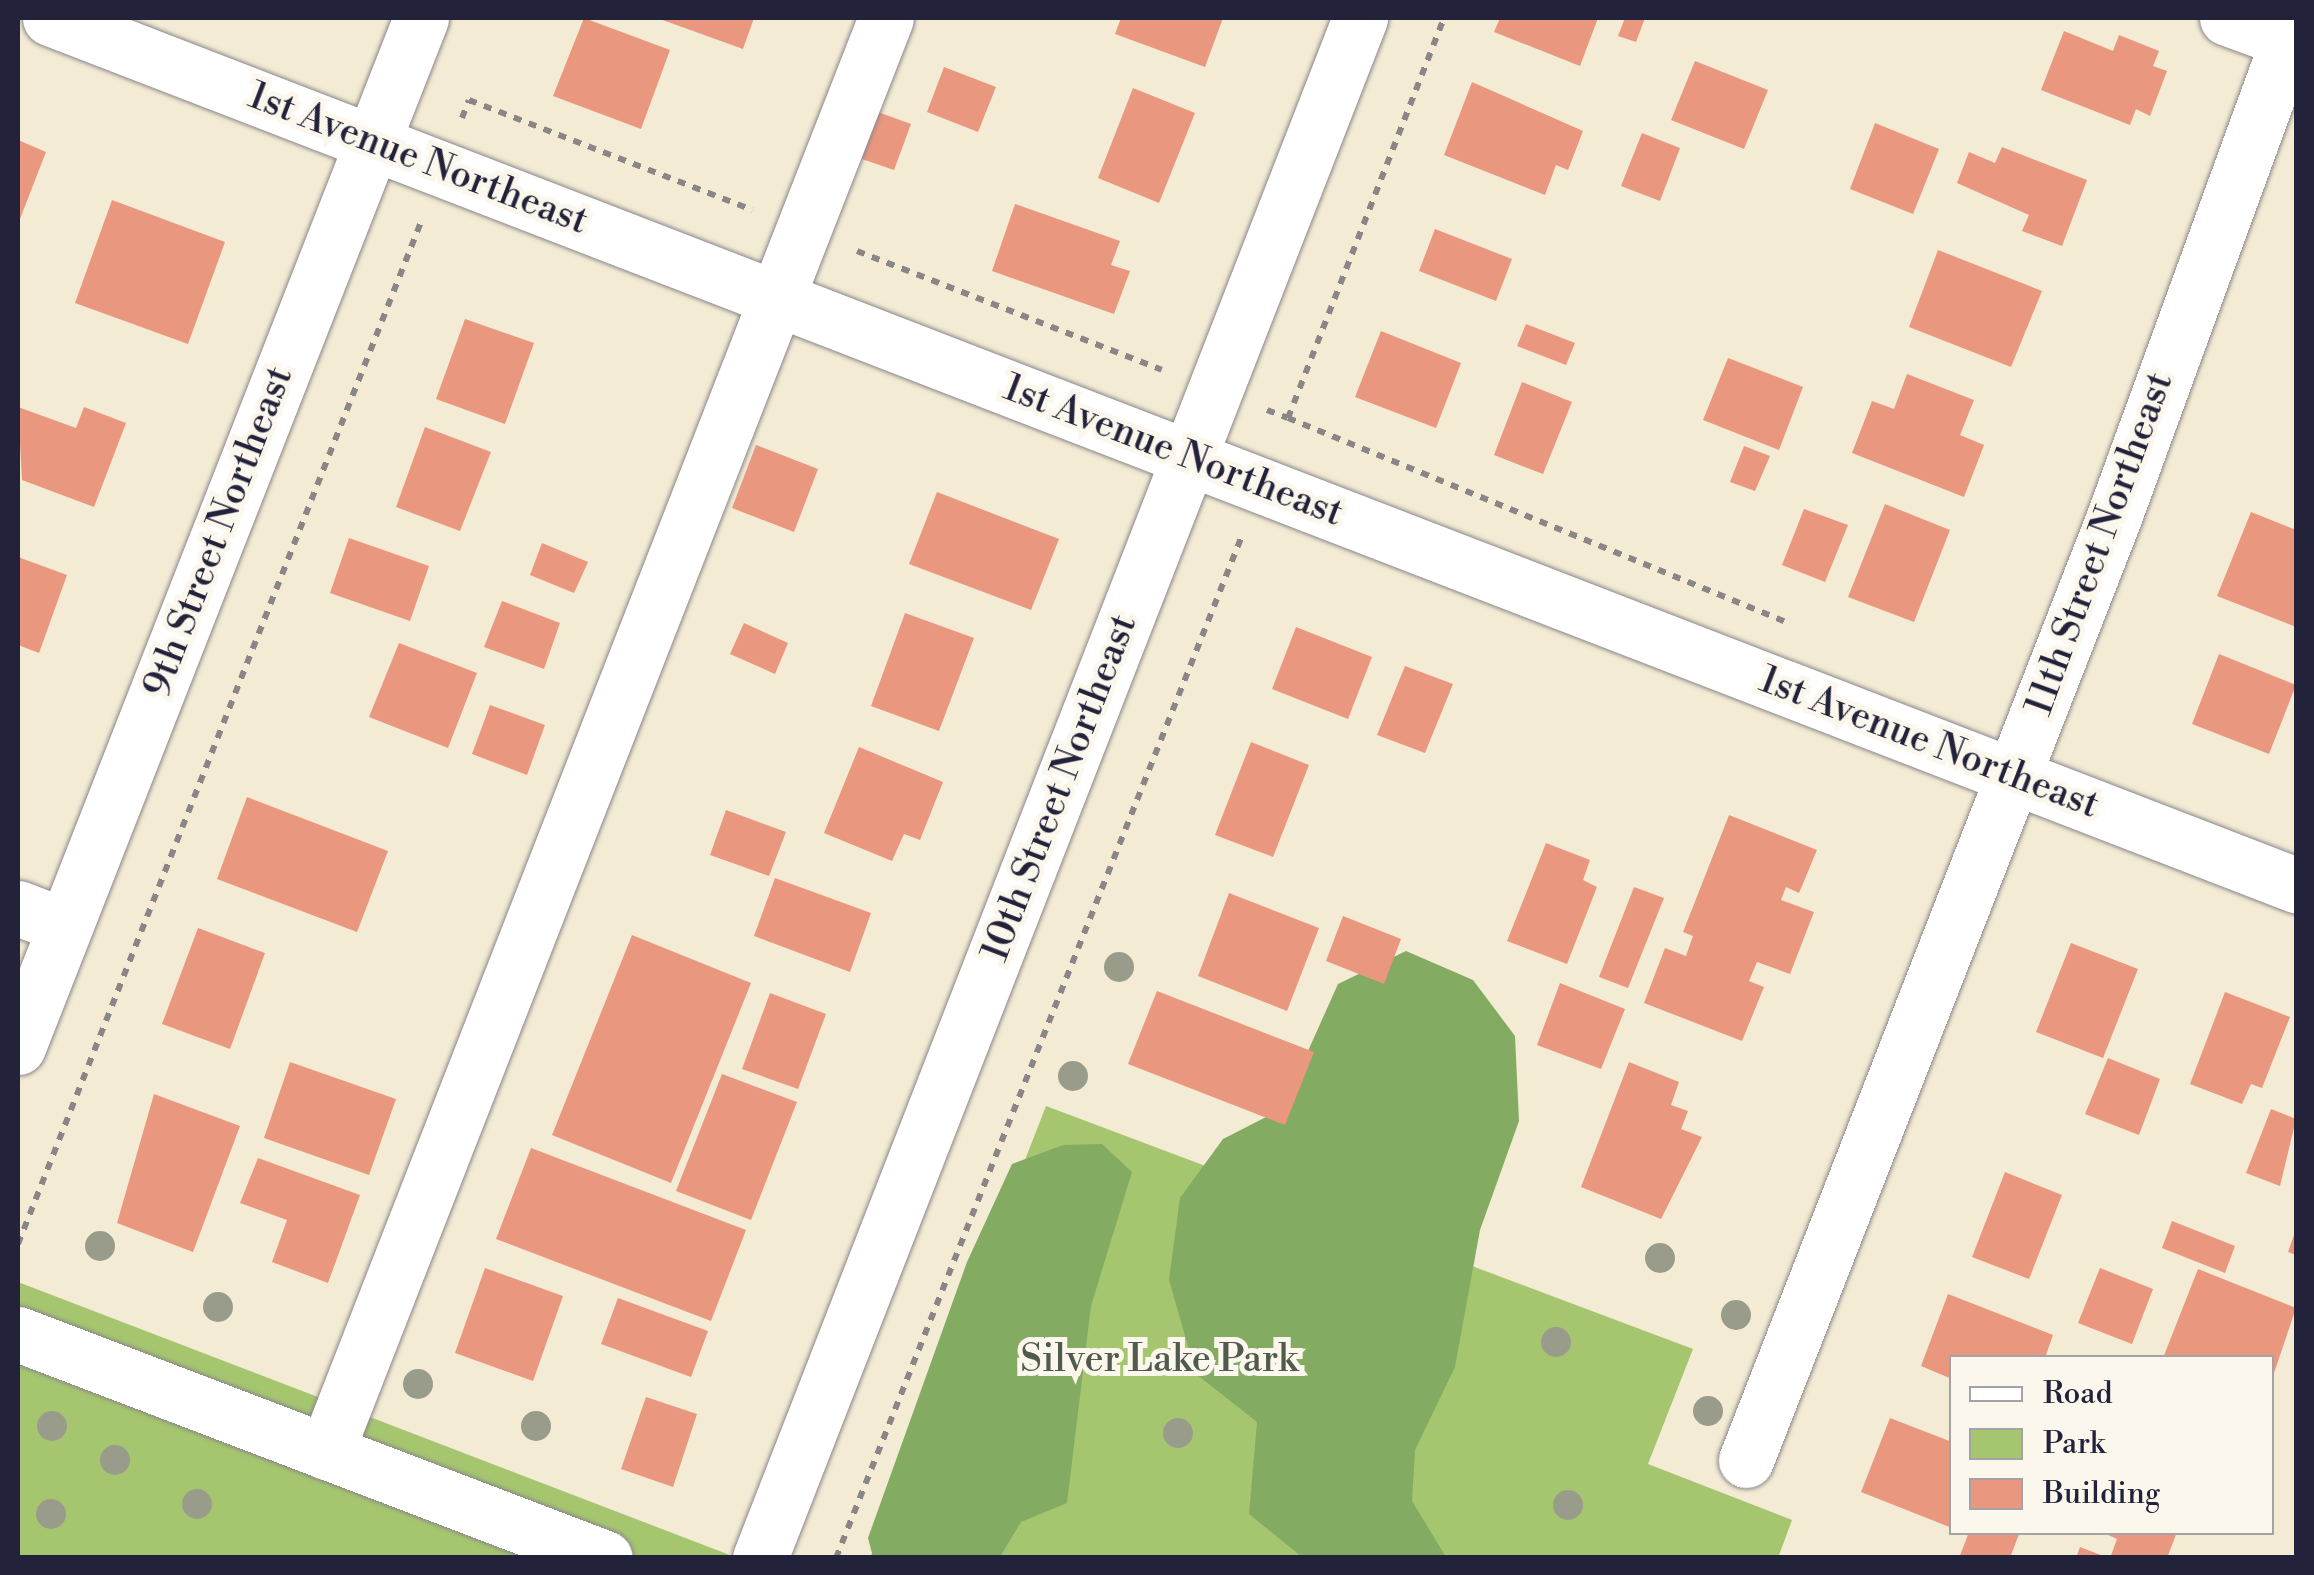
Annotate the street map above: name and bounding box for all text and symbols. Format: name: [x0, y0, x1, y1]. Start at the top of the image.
street label: 1st Avenue Northeast: [242, 73, 594, 245]
street label: 9th Street Northeast: [135, 360, 303, 704]
street label: 1st Avenue Northeast: [997, 365, 1349, 537]
street label: 11th Street Northeast: [2017, 366, 2183, 722]
street label: 10th Street Northeast: [973, 608, 1147, 968]
street label: 1st Avenue Northeast: [1753, 657, 2105, 829]
park label: Silver Lake Park: [1020, 1337, 1298, 1383]
legend: [1949, 1355, 2274, 1535]
text: Road: [2043, 1375, 2113, 1413]
text: Park: [2043, 1425, 2105, 1463]
text: Building: [2043, 1475, 2160, 1513]

